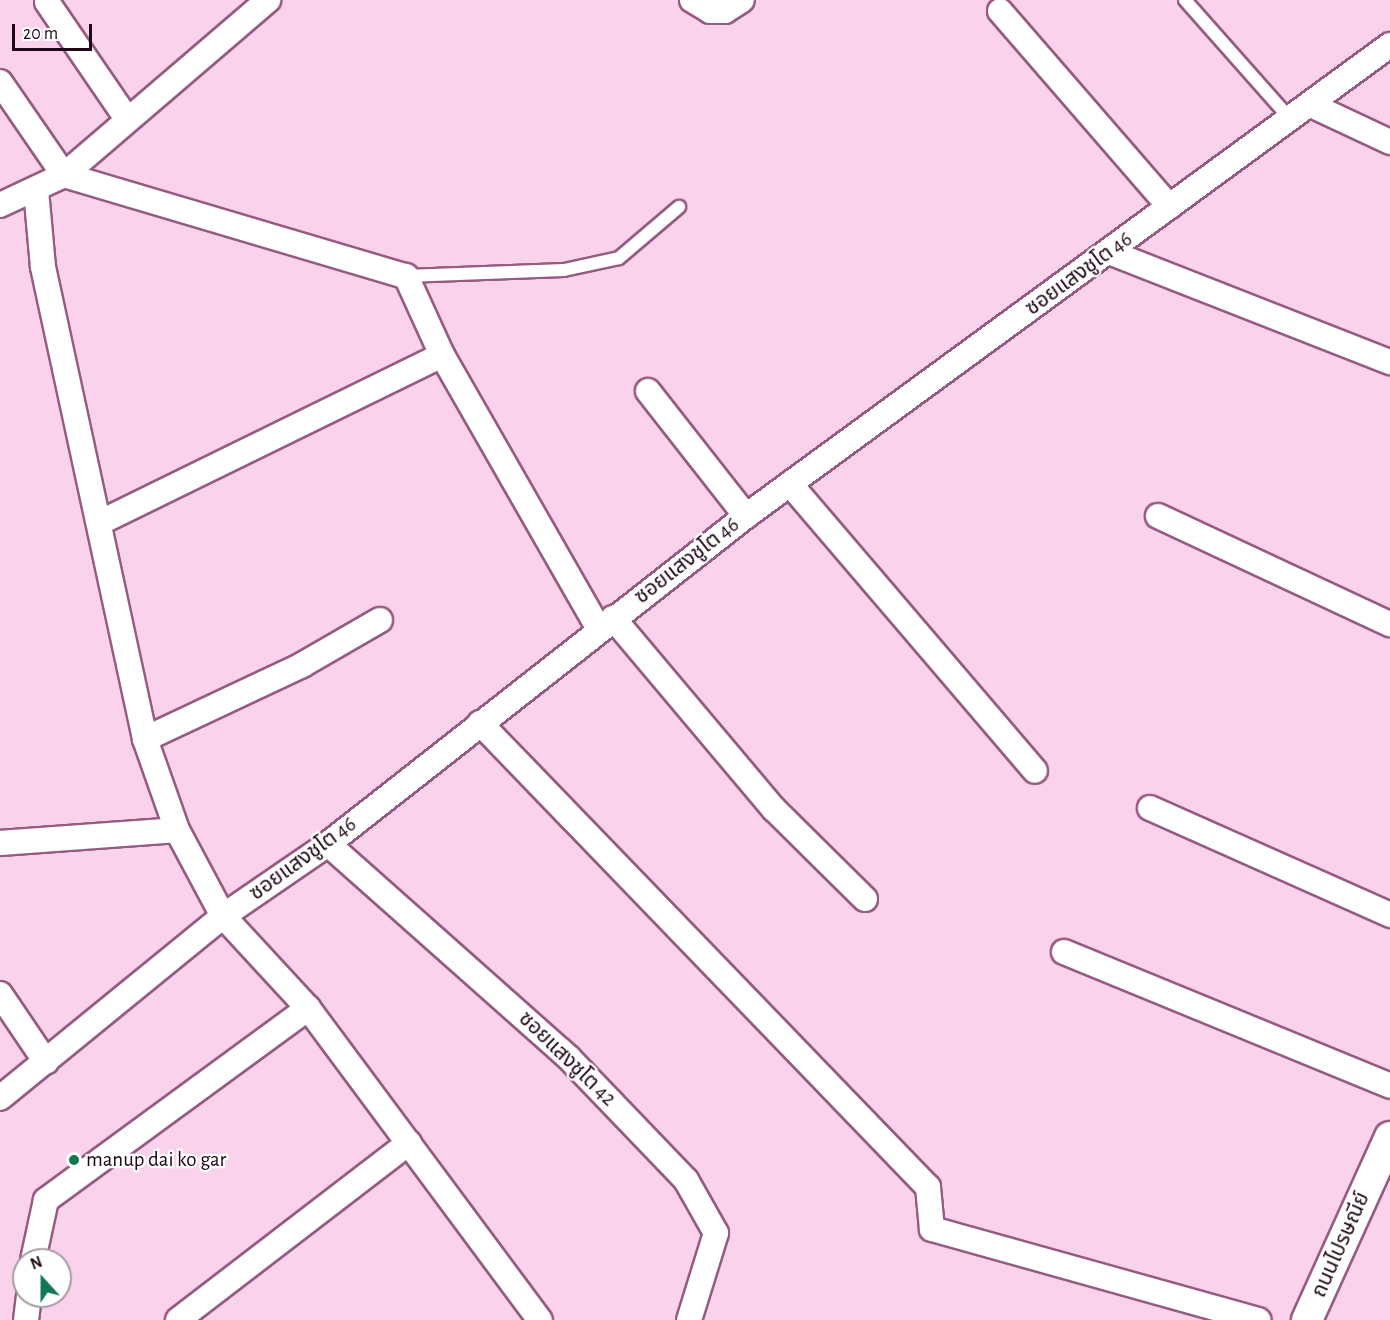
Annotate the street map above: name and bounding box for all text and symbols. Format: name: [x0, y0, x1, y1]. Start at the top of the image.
scale bar: [15, 12, 94, 50]
text: 20 m: [23, 25, 58, 43]
street label: ซอยแสงชูโต 46: [1021, 227, 1137, 321]
street label: ซอยแสงชูโต 46: [630, 512, 744, 610]
street label: ซอยแสงชูโต 46: [245, 812, 361, 906]
street label: ซอยแสงชูโต 42: [513, 1006, 621, 1112]
place label: manup dai ko gar: [86, 1147, 226, 1173]
marker: manup dai ko gar: [67, 1153, 81, 1167]
street label: ถนนไปรษณีย์: [1307, 1188, 1375, 1302]
north arrow: [12, 1248, 72, 1308]
text: N: [28, 1254, 44, 1273]

